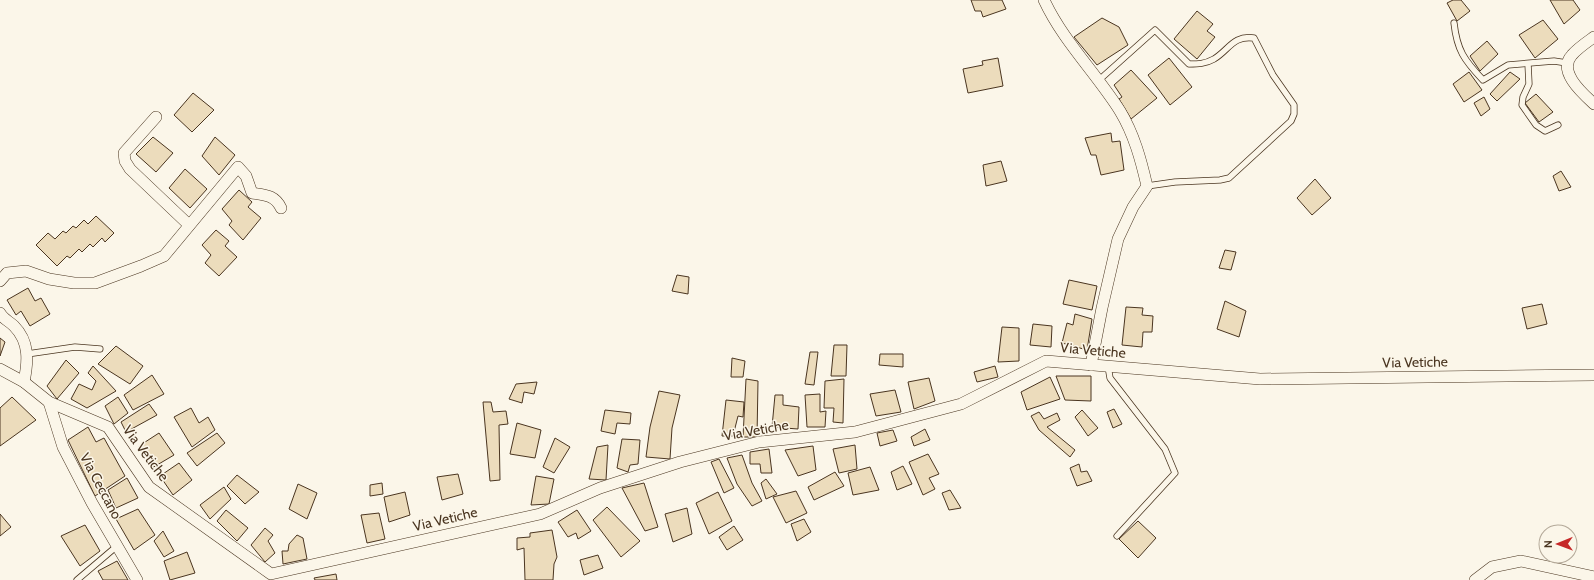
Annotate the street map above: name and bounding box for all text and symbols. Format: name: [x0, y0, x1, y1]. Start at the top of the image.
street label: Via Vetiche: [1060, 338, 1126, 362]
street label: Via Vetiche: [1382, 352, 1448, 372]
street label: Via Vetiche: [722, 415, 790, 445]
street label: Via Vetiche: [119, 421, 173, 485]
street label: Via Ceccano: [76, 450, 126, 522]
street label: Via Vetiche: [411, 503, 479, 535]
north arrow: [1538, 524, 1578, 564]
text: N: [1541, 540, 1555, 548]

